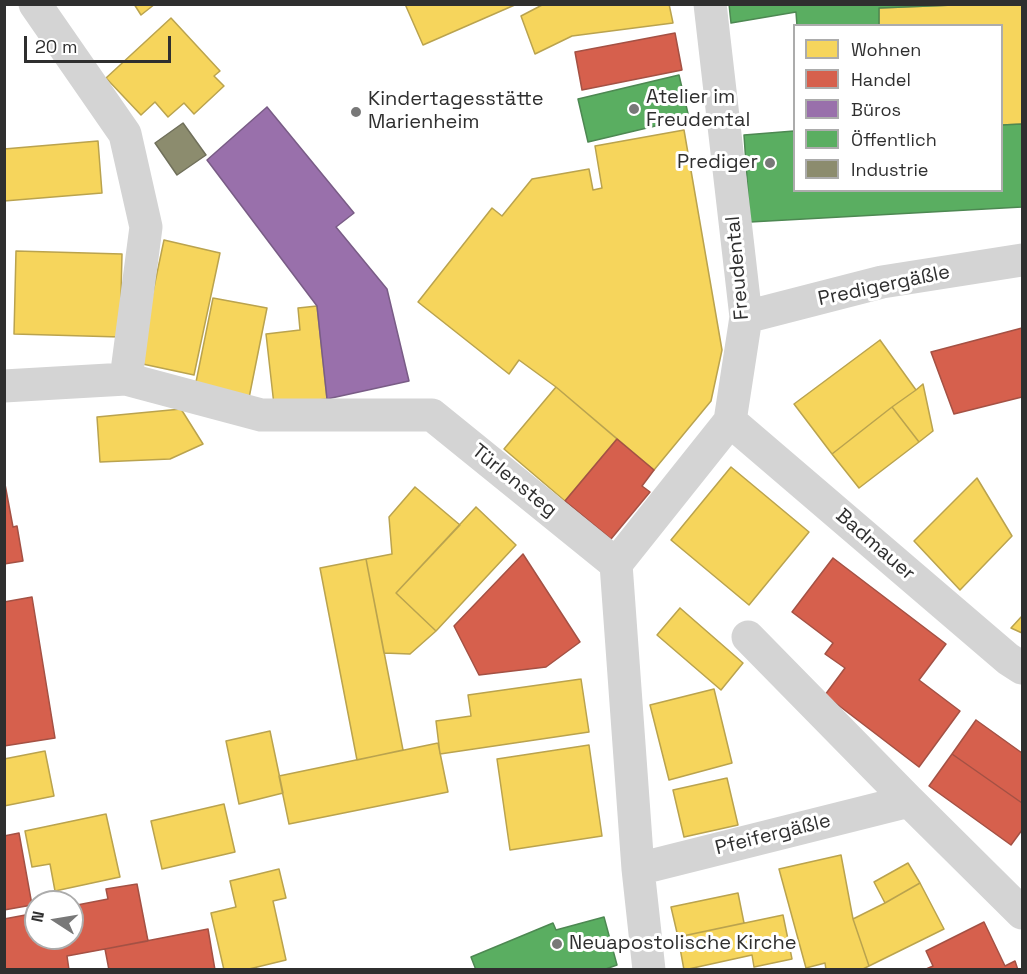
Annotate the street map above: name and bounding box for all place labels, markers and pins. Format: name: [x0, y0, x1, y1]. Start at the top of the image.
place label: Atelier im Freudental: [646, 86, 750, 133]
place label: Kindertagesstätte Marienheim: [368, 88, 544, 135]
marker: Atelier im Freudental: [627, 102, 641, 116]
marker: Kindertagesstätte Marienheim: [349, 105, 363, 119]
place label: Prediger: [677, 151, 758, 175]
marker: Prediger: [763, 156, 777, 170]
place label: Neuapostolische Kirche: [569, 932, 796, 956]
marker: Neuapostolische Kirche: [550, 937, 564, 951]

